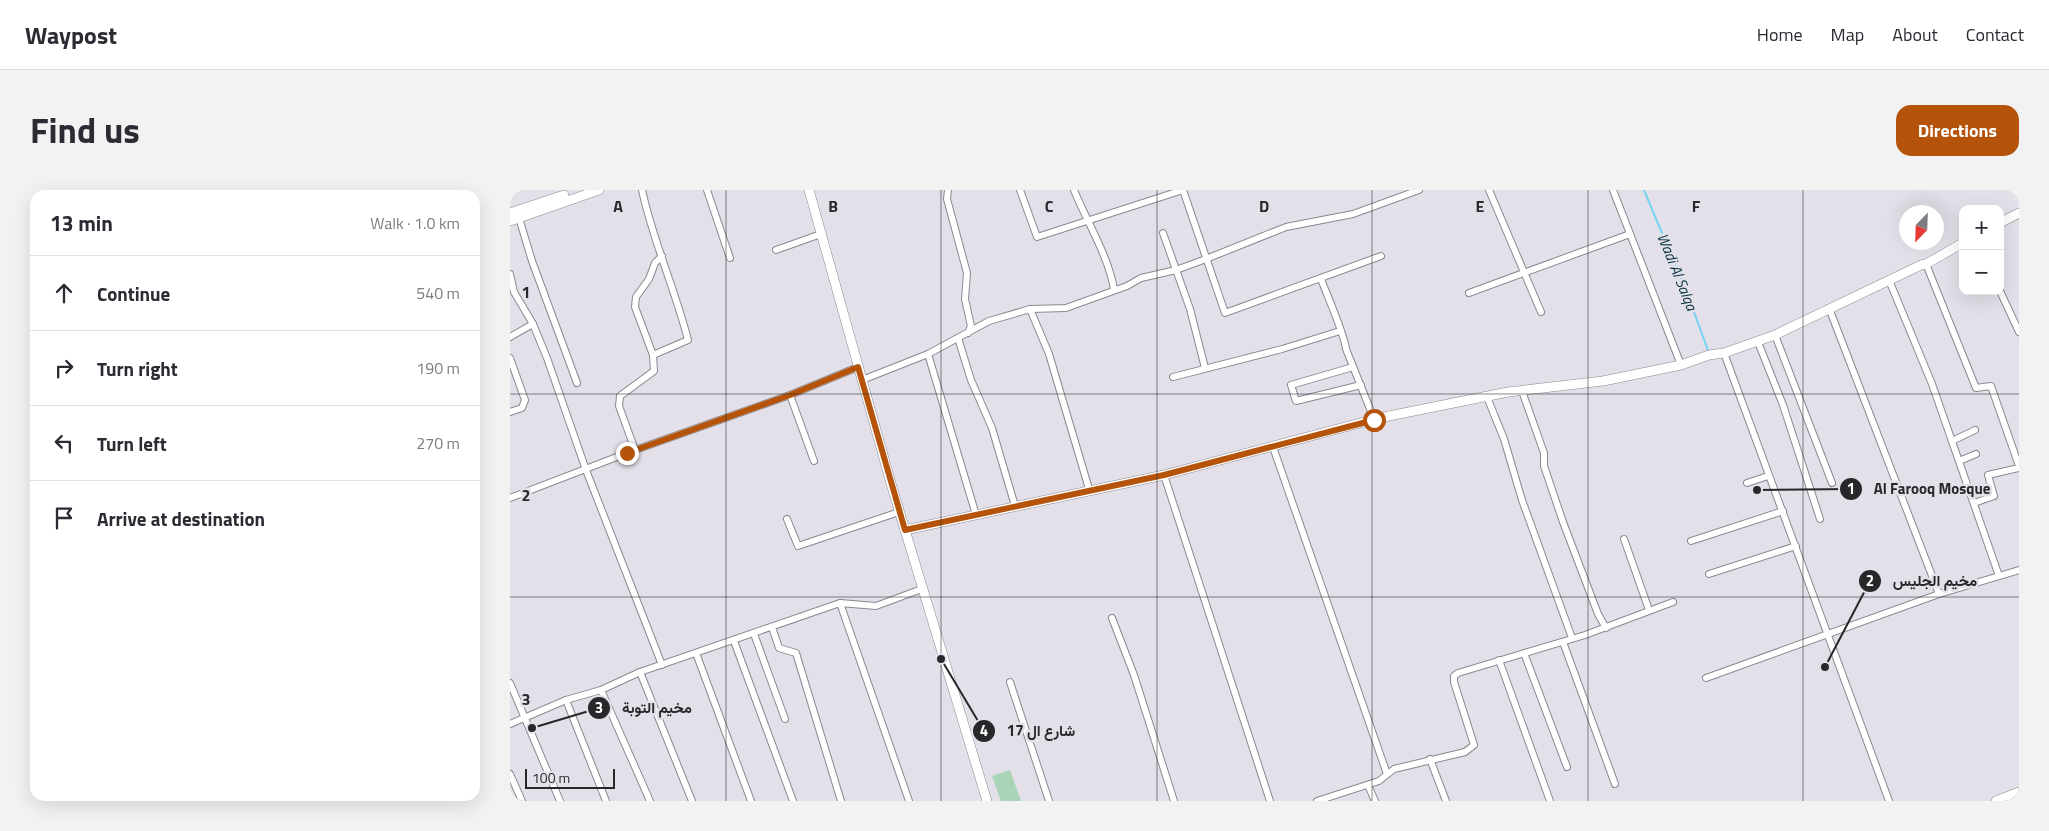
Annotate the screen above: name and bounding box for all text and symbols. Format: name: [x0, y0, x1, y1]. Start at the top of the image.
text: Waypost: [25, 17, 117, 53]
text: Home: [1757, 21, 1803, 48]
text: Map: [1831, 21, 1864, 48]
text: About: [1892, 21, 1938, 48]
text: Contact: [1966, 21, 2024, 48]
text: Find us: [30, 103, 140, 157]
button: Directions: [1896, 105, 2019, 156]
text: A: [613, 194, 623, 218]
text: B: [828, 194, 838, 218]
text: C: [1045, 194, 1054, 218]
text: D: [1259, 194, 1269, 218]
text: E: [1476, 194, 1485, 218]
text: F: [1692, 194, 1701, 218]
north arrow: [1899, 205, 1944, 250]
map controls: [1959, 205, 2004, 295]
button: +: [1959, 205, 2004, 250]
text: 13 min: [50, 207, 113, 239]
text: Walk · 1.0 km: [370, 211, 460, 235]
water label: Wadi Al Salqa: [1652, 230, 1704, 315]
button: −: [1959, 250, 2004, 295]
icon: ahead: [50, 279, 78, 307]
text: Continue: [97, 279, 170, 308]
text: 1: [522, 280, 530, 304]
text: 540 m: [416, 281, 460, 305]
icon: right: [50, 354, 78, 382]
text: Turn right: [97, 354, 178, 383]
text: 190 m: [416, 356, 460, 380]
route start: [1363, 409, 1386, 432]
icon: left: [50, 429, 78, 457]
text: Turn left: [97, 429, 167, 458]
text: 270 m: [416, 431, 460, 455]
route end: [616, 442, 639, 465]
callout: Al Farooq Mosque: [1839, 474, 2001, 504]
text: 1: [1847, 477, 1855, 500]
text: Al Farooq Mosque: [1874, 477, 1991, 500]
text: 2: [522, 483, 530, 507]
icon: arrive: [50, 504, 78, 532]
text: Arrive at destination: [97, 504, 265, 533]
callout: مخيم الجليس: [1858, 566, 1987, 596]
text: 2: [1866, 569, 1874, 592]
text: مخيم الجليس: [1893, 569, 1977, 592]
text: 3: [522, 687, 530, 711]
callout: مخيم التوبة: [587, 693, 701, 723]
text: 3: [595, 696, 603, 719]
text: مخيم التوبة: [622, 696, 692, 719]
callout: شارع ال 17: [971, 716, 1085, 746]
text: 4: [980, 719, 988, 742]
text: شارع ال 17: [1007, 719, 1075, 742]
scale bar: [525, 766, 615, 789]
text: 100 m: [532, 767, 570, 788]

